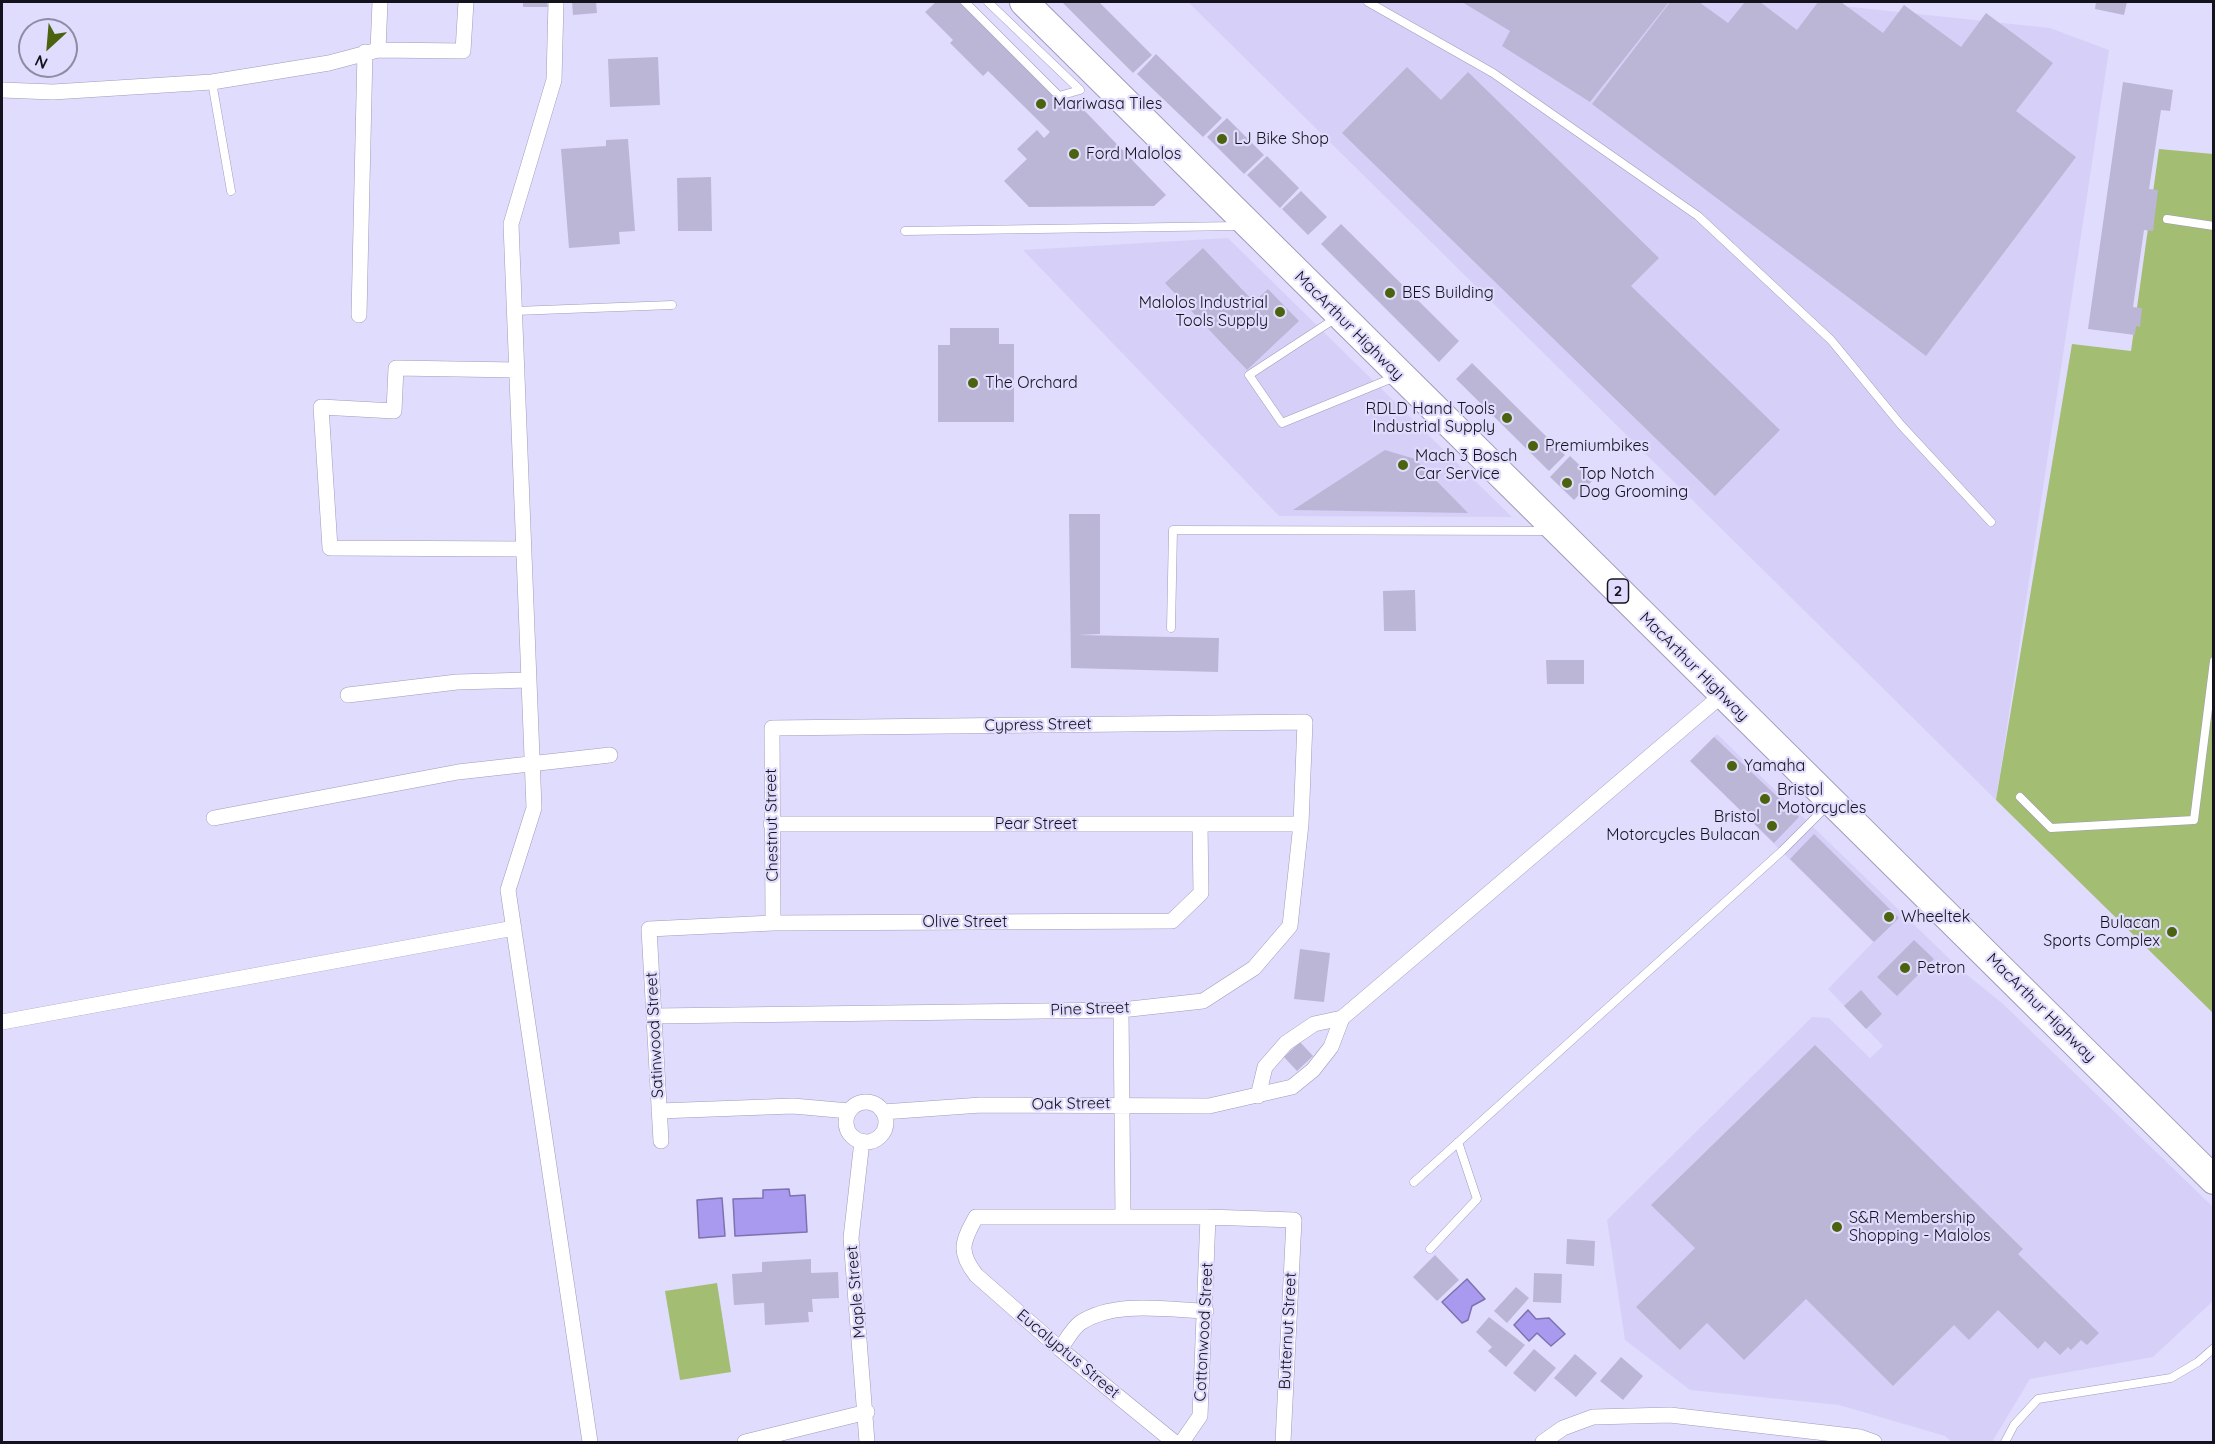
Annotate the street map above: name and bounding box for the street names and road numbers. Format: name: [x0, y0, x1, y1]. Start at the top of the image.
street label: MacArthur Highway: [1290, 267, 1408, 385]
road number: 2: [1608, 579, 1628, 603]
street label: MacArthur Highway: [1635, 608, 1753, 726]
street label: Cypress Street: [984, 714, 1092, 736]
street label: Chestnut Street: [761, 768, 783, 882]
street label: Pear Street: [995, 814, 1077, 834]
street label: Olive Street: [923, 912, 1007, 932]
street label: MacArthur Highway: [1982, 949, 2100, 1067]
street label: Satinwood Street: [642, 972, 668, 1098]
street label: Pine Street: [1050, 998, 1130, 1020]
street label: Oak Street: [1032, 1094, 1110, 1114]
street label: Maple Street: [842, 1245, 870, 1339]
street label: Cottonwood Street: [1191, 1262, 1217, 1402]
street label: Butternut Street: [1275, 1272, 1301, 1390]
street label: Eucalyptus Street: [1013, 1305, 1123, 1403]

